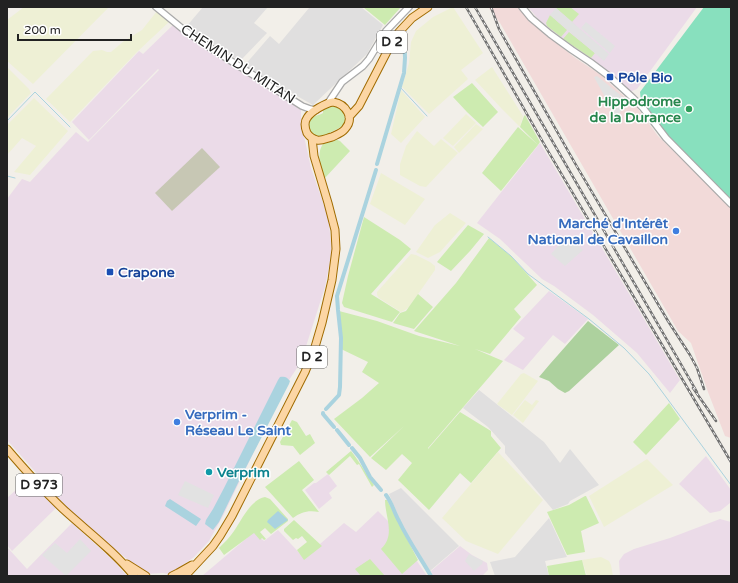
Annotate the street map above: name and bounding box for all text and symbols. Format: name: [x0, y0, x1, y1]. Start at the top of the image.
scale bar: [18, 16, 131, 42]
street label: CHEMIN DU MITAN: [177, 21, 299, 107]
text: 200 m: [24, 23, 61, 37]
road number: D 2: [377, 31, 407, 53]
place label: Pôle Bio: [618, 69, 673, 86]
marker: Pôle Bio: [605, 72, 615, 82]
place label: Hippodrome de la Durance: [590, 93, 681, 126]
marker: Hippodrome de la Durance: [684, 104, 694, 114]
place label: Marché d'Intérêt National de Cavaillon: [528, 215, 669, 248]
marker: Marché d'Intérêt National de Cavaillon: [671, 226, 681, 236]
place label: Crapone: [118, 264, 175, 281]
marker: Crapone: [105, 267, 115, 277]
road number: D 2: [297, 346, 327, 368]
place label: Verprim - Réseau Le Saint: [185, 406, 291, 439]
marker: Verprim - Réseau Le Saint: [172, 417, 182, 427]
place label: Verprim: [217, 464, 270, 481]
marker: Verprim: [204, 467, 214, 477]
road number: D 973: [16, 474, 62, 496]

